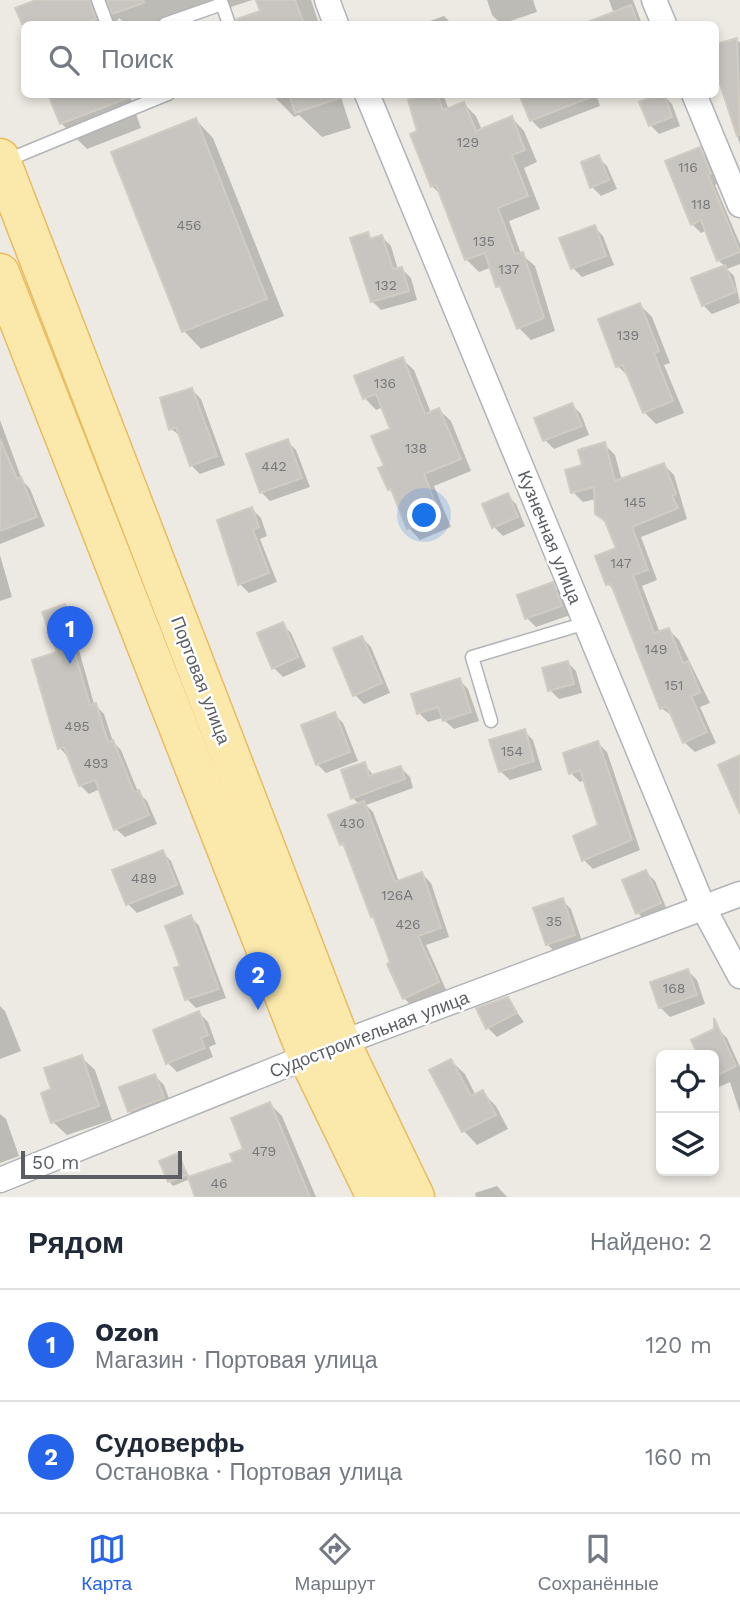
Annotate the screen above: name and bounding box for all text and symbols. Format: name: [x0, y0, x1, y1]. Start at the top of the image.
search box: [21, 21, 719, 98]
icon: search: [45, 41, 83, 79]
text: Поиск: [101, 44, 173, 74]
house number: 129: [457, 134, 479, 150]
house number: 116: [678, 159, 698, 175]
house number: 118: [691, 196, 711, 212]
house number: 456: [176, 217, 202, 233]
house number: 135: [473, 233, 495, 249]
house number: 137: [499, 261, 520, 277]
house number: 132: [375, 277, 397, 293]
house number: 139: [617, 327, 639, 343]
house number: 136: [374, 375, 396, 391]
house number: 138: [405, 440, 427, 456]
house number: 442: [261, 458, 287, 474]
street label: Кузнечная улица: [514, 467, 587, 608]
house number: 145: [624, 494, 646, 510]
your location: [407, 498, 441, 532]
house number: 147: [610, 555, 632, 571]
pin: 1: [47, 606, 93, 664]
street label: Портовая улица: [167, 613, 235, 748]
house number: 149: [645, 641, 667, 657]
house number: 151: [664, 677, 684, 693]
house number: 495: [64, 718, 90, 734]
house number: 154: [501, 743, 523, 759]
house number: 493: [83, 755, 109, 771]
house number: 430: [339, 815, 365, 831]
house number: 489: [131, 870, 157, 886]
house number: 126А: [381, 887, 413, 903]
house number: 35: [546, 913, 562, 929]
house number: 426: [395, 916, 421, 932]
pin: 2: [235, 952, 281, 1010]
house number: 168: [663, 980, 685, 996]
street label: Судостроительная улица: [266, 986, 473, 1082]
map controls: [656, 1050, 719, 1176]
button: locate: [656, 1050, 719, 1113]
button: layers: [656, 1113, 719, 1176]
house number: 479: [252, 1143, 276, 1159]
scale bar: [21, 1148, 182, 1180]
text: 50 m: [32, 1151, 79, 1174]
house number: 46: [210, 1175, 228, 1191]
text: Рядом: [28, 1225, 124, 1260]
text: Найдено: 2: [590, 1229, 712, 1256]
text: Ozon: [95, 1317, 159, 1347]
text: 1: [46, 1332, 56, 1359]
text: 120 m: [646, 1332, 712, 1359]
text: Магазин · Портовая улица: [95, 1347, 378, 1374]
text: Судоверфь: [95, 1428, 245, 1458]
text: 2: [44, 1444, 58, 1471]
text: 160 m: [645, 1444, 712, 1471]
text: Остановка · Портовая улица: [95, 1459, 402, 1486]
tab: Карта: [81, 1530, 132, 1595]
tab: Маршрут: [294, 1530, 375, 1595]
tab: Сохранённые: [538, 1530, 659, 1595]

